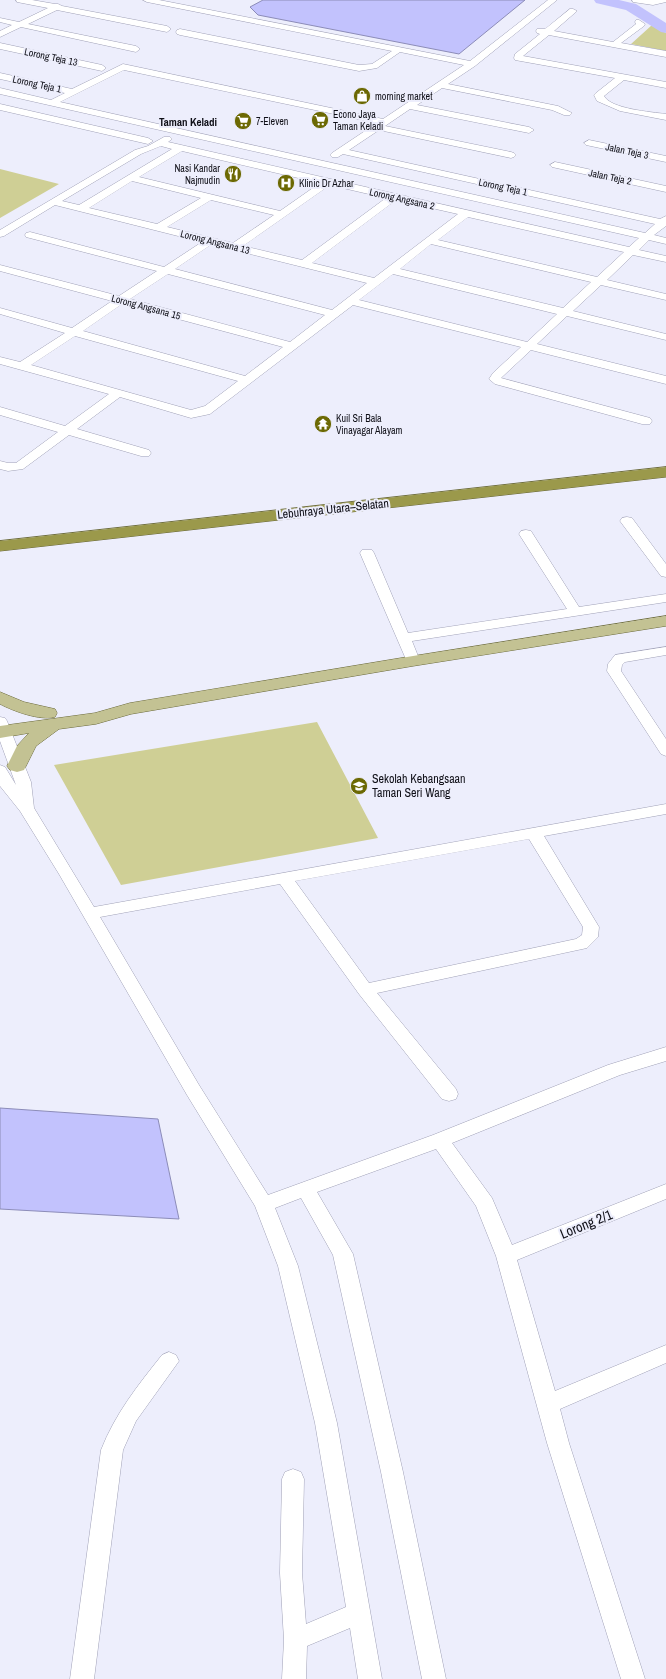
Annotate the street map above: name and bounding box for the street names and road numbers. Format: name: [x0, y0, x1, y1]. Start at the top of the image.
street label: Lorong Teja 13: [23, 45, 79, 69]
street label: Lorong Teja 1: [11, 72, 63, 96]
street label: Jalan Teja 3: [604, 140, 650, 162]
street label: Jalan Teja 2: [587, 166, 633, 188]
street label: Lorong Teja 1: [477, 175, 529, 199]
street label: Lorong Angsana 2: [368, 185, 436, 213]
street label: Lorong Angsana 13: [179, 227, 252, 257]
street label: Lorong Angsana 15: [110, 292, 182, 323]
street label: Lebuhraya Utara–Selatan: [276, 495, 390, 523]
street label: Lorong 2/1: [557, 1205, 615, 1243]

